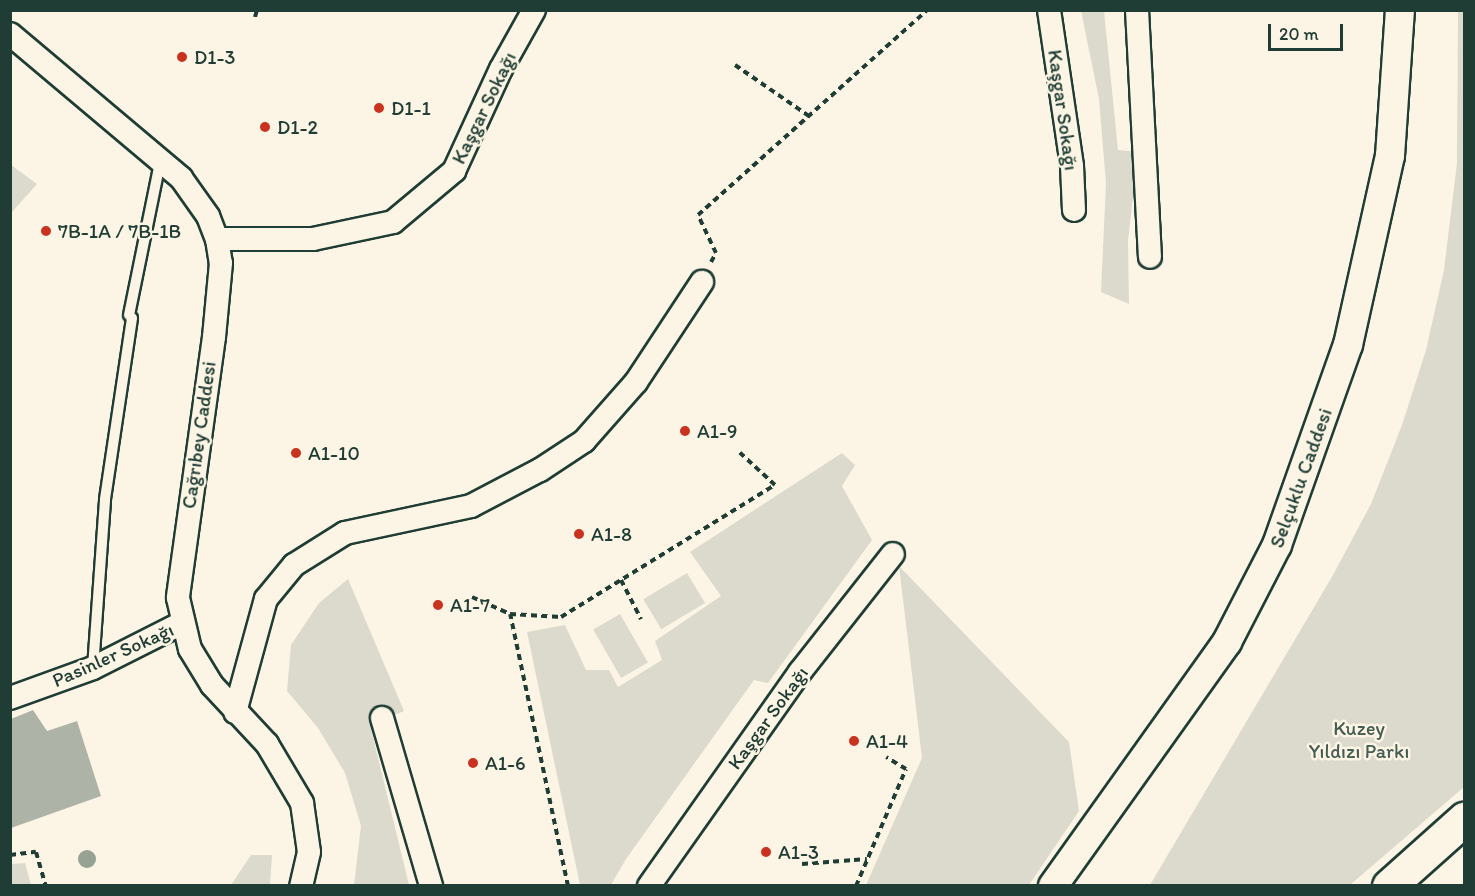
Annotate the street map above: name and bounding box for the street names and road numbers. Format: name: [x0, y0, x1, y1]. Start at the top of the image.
street label: Kaşgar Sokağı: [447, 48, 521, 168]
street label: Kaşgar Sokağı: [1043, 48, 1083, 172]
street label: Cağrıbey Caddesi: [177, 360, 221, 510]
street label: Selçuklu Caddesi: [1265, 405, 1337, 551]
street label: Pasinler Sokağı: [48, 617, 178, 693]
street label: Kaşgar Sokağı: [723, 662, 813, 774]

